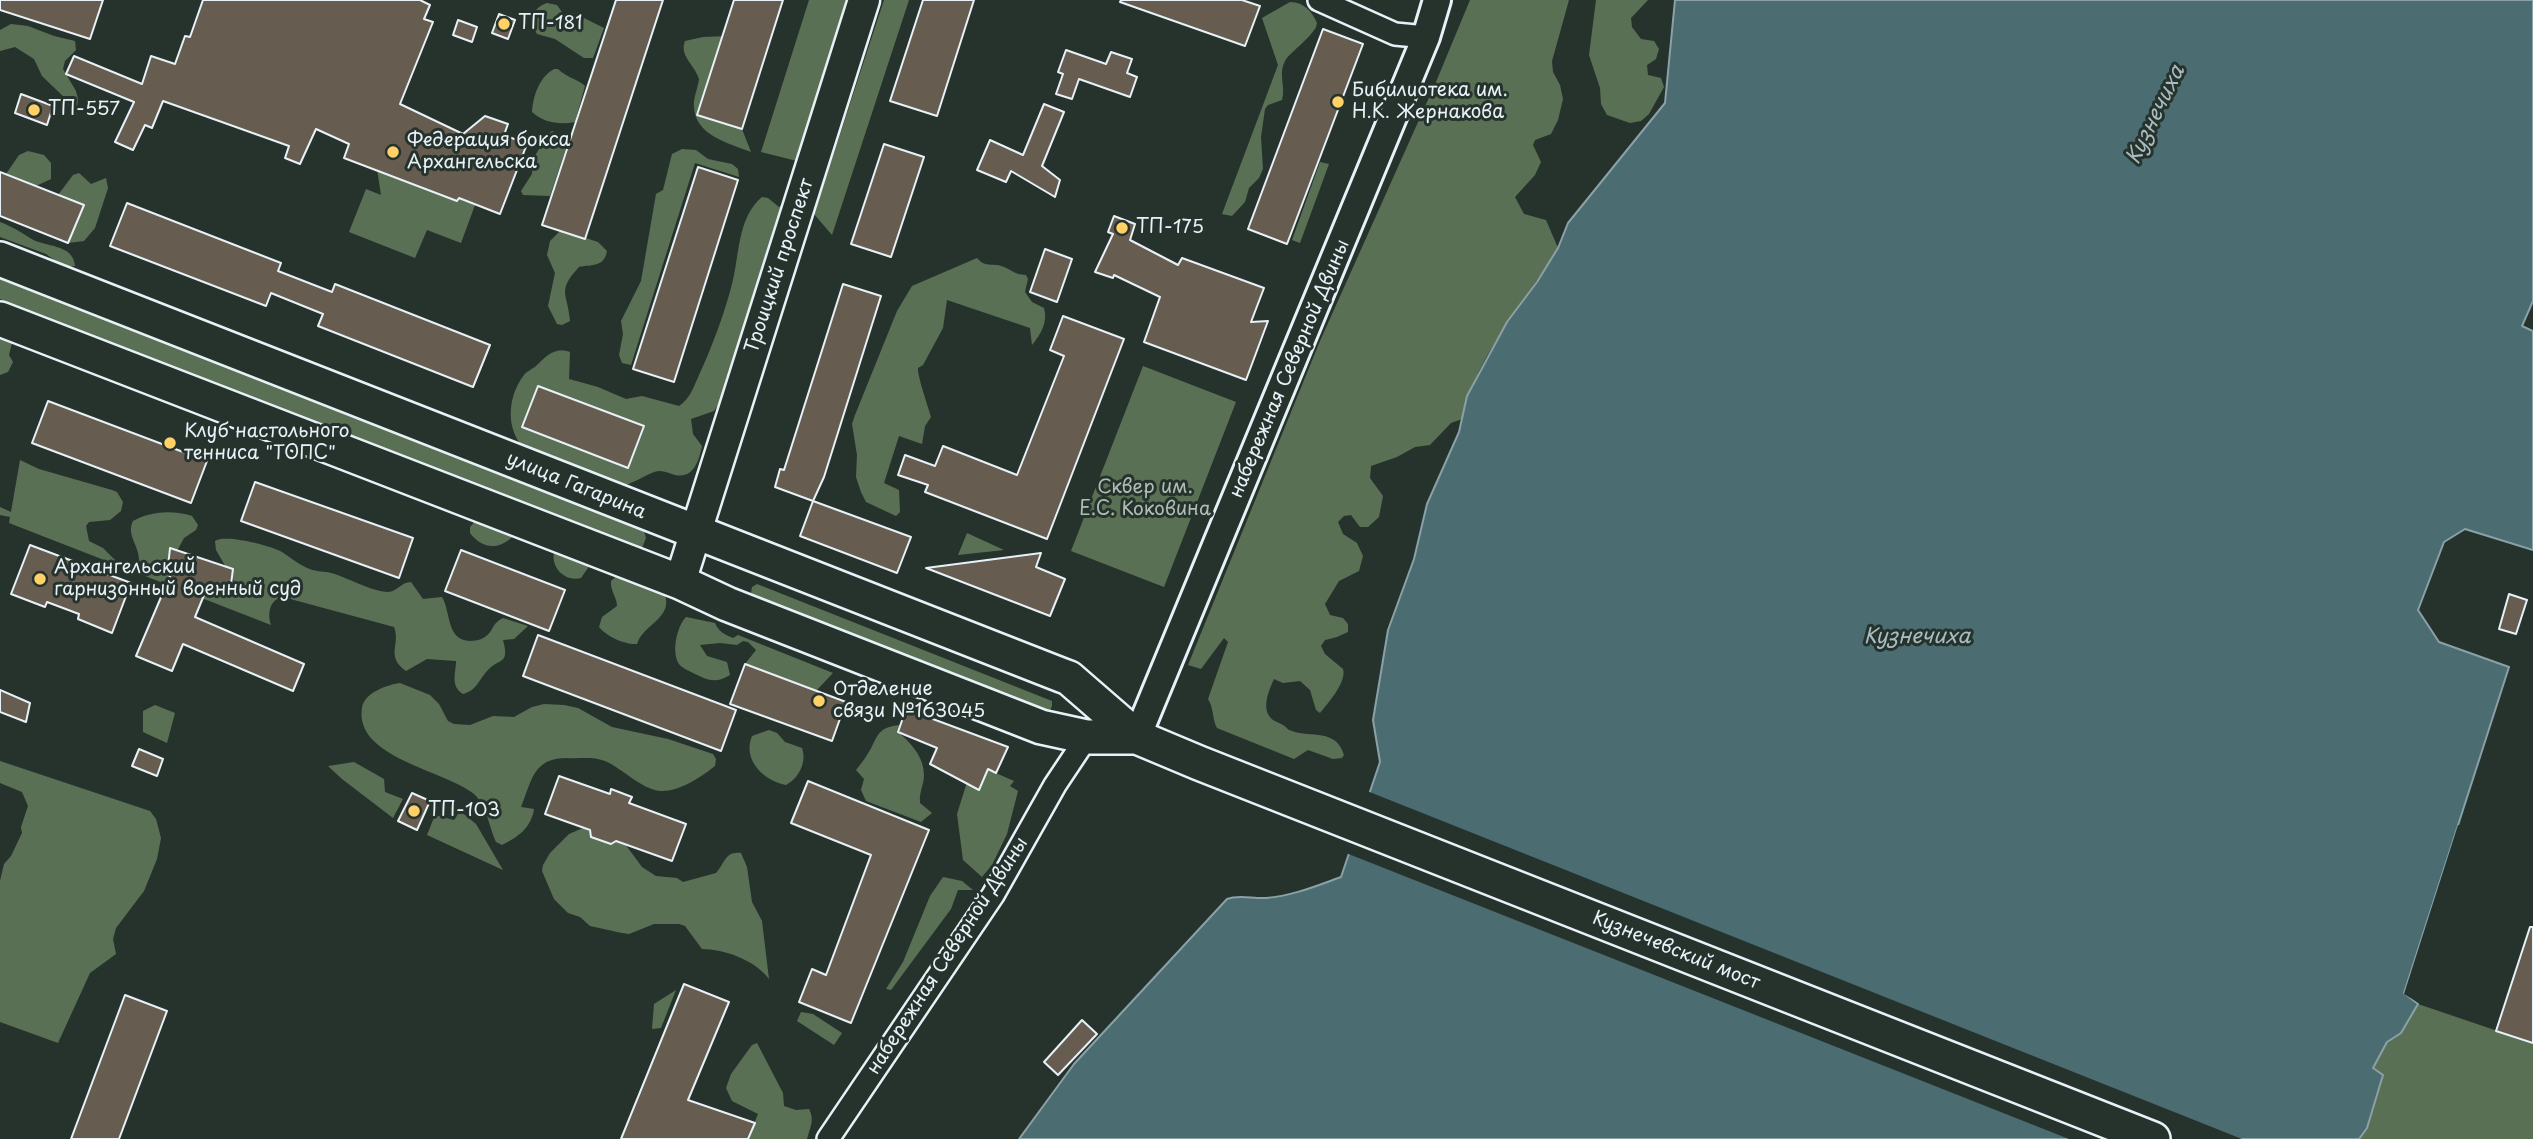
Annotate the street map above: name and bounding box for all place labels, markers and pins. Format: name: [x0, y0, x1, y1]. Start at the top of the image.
place label: ТП-181: [518, 13, 582, 35]
marker: ТП-181: [496, 16, 512, 32]
place label: Бибилиотека им. Н.К. Жернакова: [1352, 80, 1508, 124]
marker: Бибилиотека им. Н.К. Жернакова: [1330, 94, 1346, 110]
place label: ТП-557: [48, 99, 120, 121]
marker: ТП-557: [26, 102, 42, 118]
place label: Федерация бокса Архангельска: [407, 130, 570, 174]
marker: Федерация бокса Архангельска: [385, 144, 401, 160]
place label: ТП-175: [1136, 217, 1204, 239]
marker: ТП-175: [1114, 220, 1130, 236]
place label: Клуб настольного тенниса "ТОПС": [184, 421, 350, 465]
marker: Клуб настольного тенниса "ТОПС": [162, 435, 178, 451]
place label: Архангельский гарнизонный военный суд: [54, 557, 301, 601]
marker: Архангельский гарнизонный военный суд: [32, 571, 48, 587]
place label: Отделение связи №163045: [833, 679, 985, 723]
marker: Отделение связи №163045: [811, 693, 827, 709]
place label: ТП-103: [428, 800, 500, 822]
marker: ТП-103: [406, 803, 422, 819]

